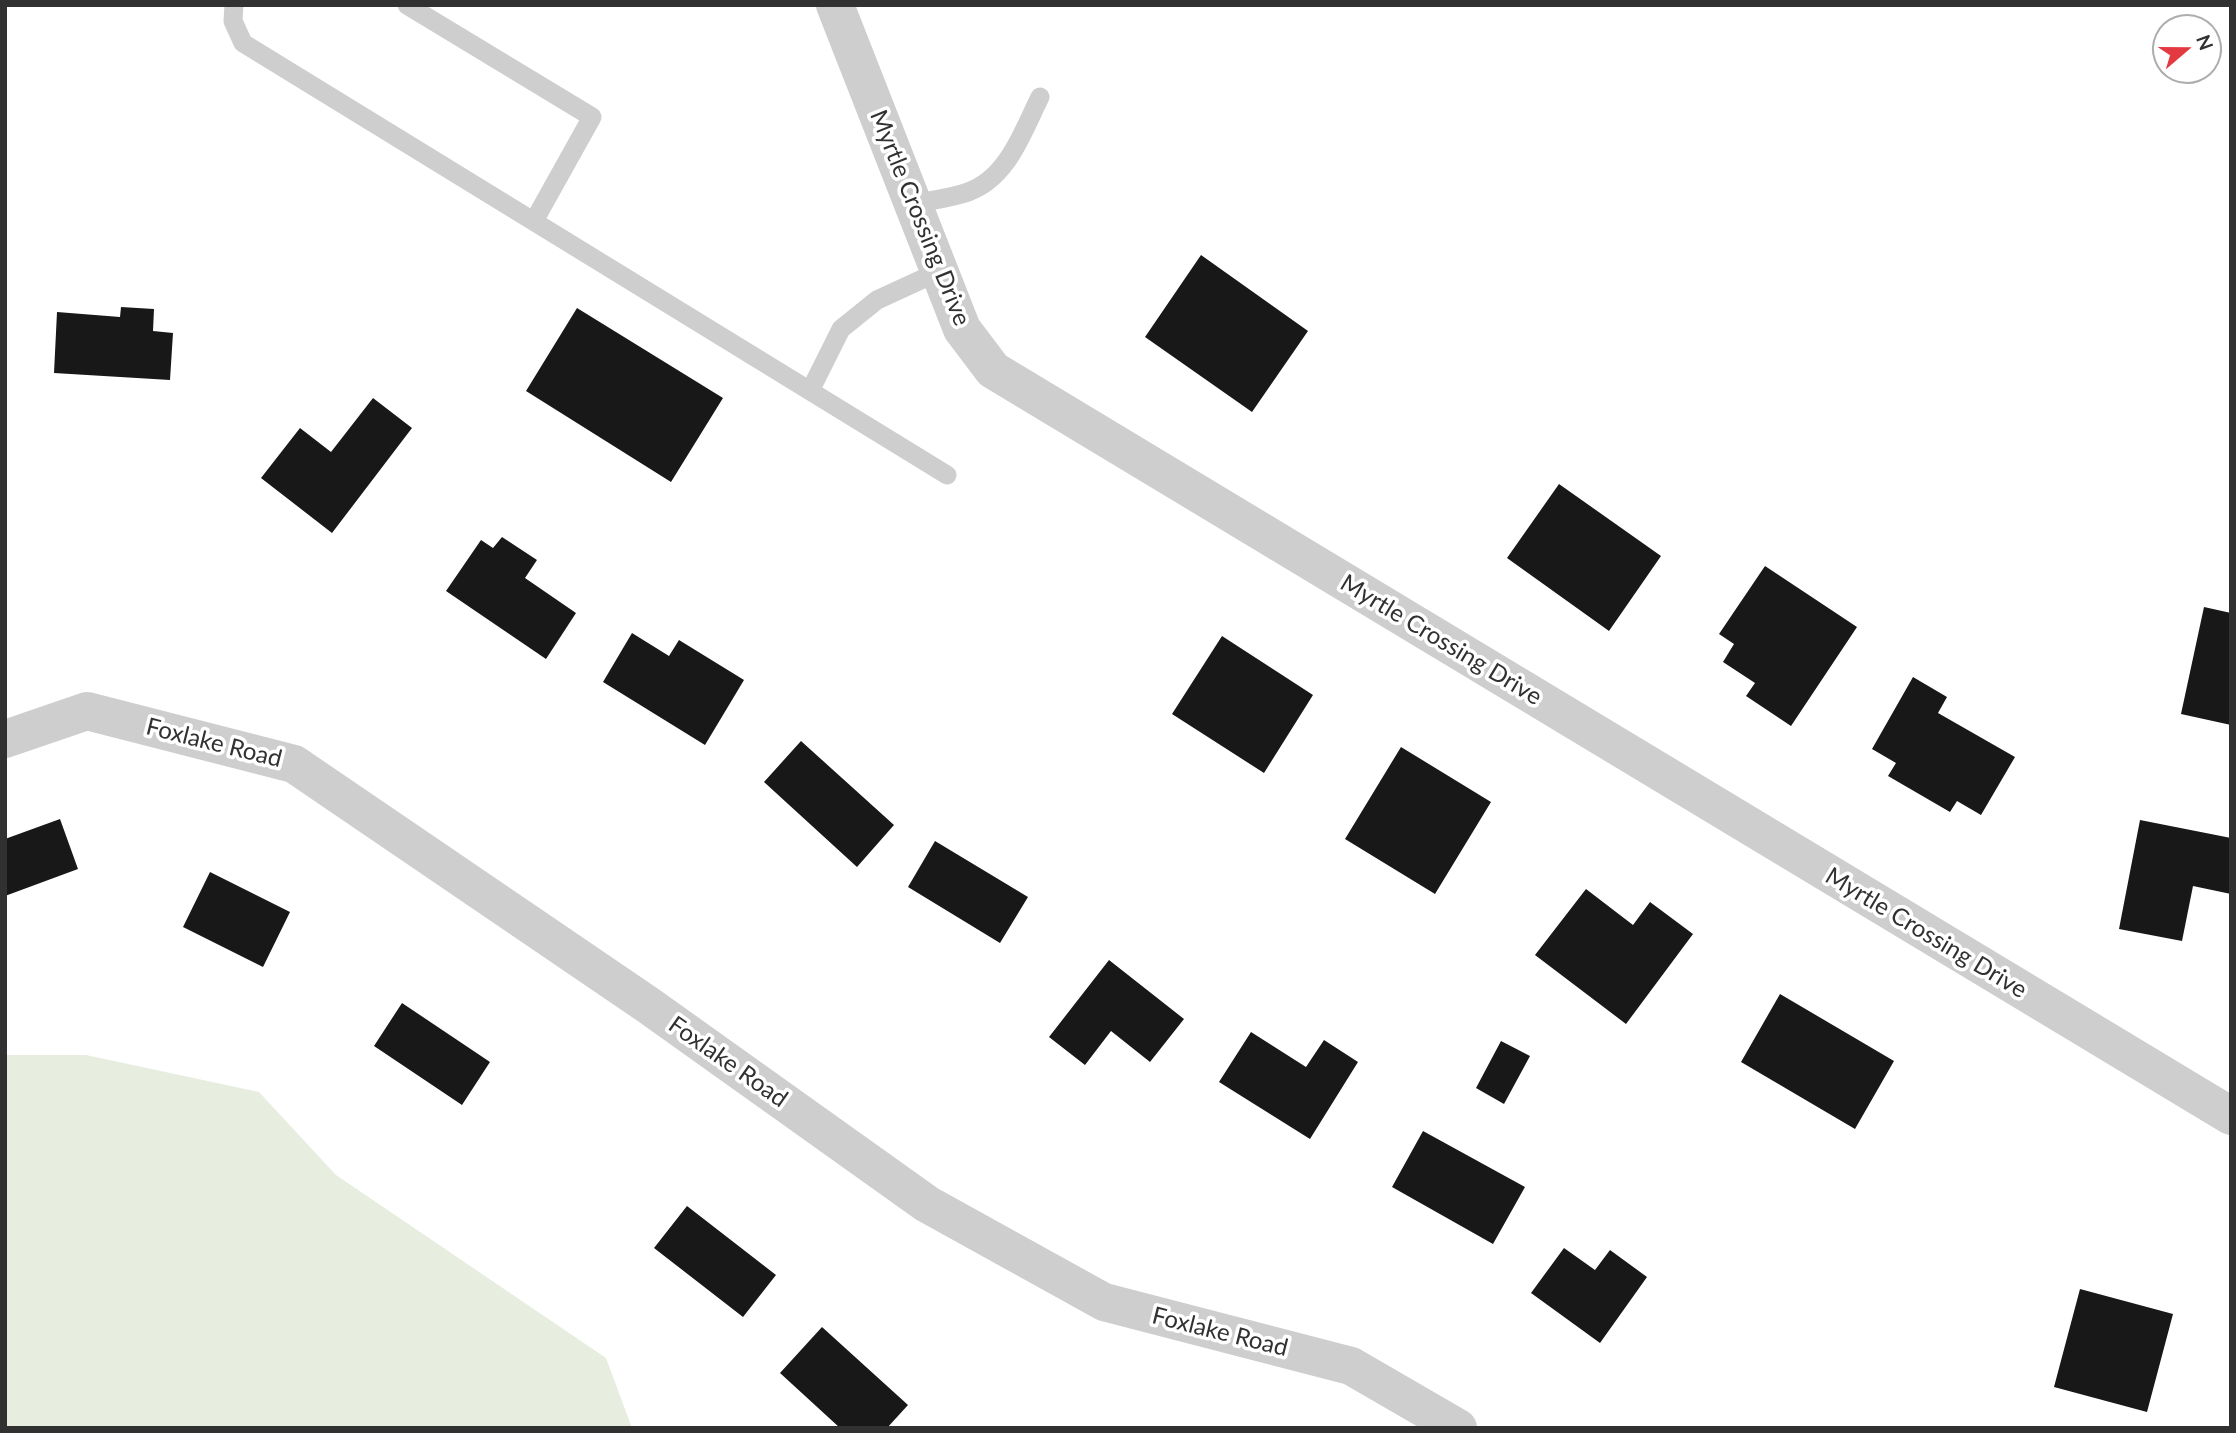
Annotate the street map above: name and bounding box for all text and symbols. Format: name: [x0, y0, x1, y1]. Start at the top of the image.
north arrow: [2152, 14, 2222, 84]
text: N: [2192, 32, 2219, 53]
street label: Myrtle Crossing Drive: [864, 106, 976, 330]
street label: Myrtle Crossing Drive: [1335, 568, 1547, 712]
street label: Foxlake Road: [143, 712, 285, 774]
street label: Myrtle Crossing Drive: [1820, 861, 2032, 1005]
street label: Foxlake Road: [663, 1010, 793, 1114]
street label: Foxlake Road: [1149, 1301, 1291, 1363]

